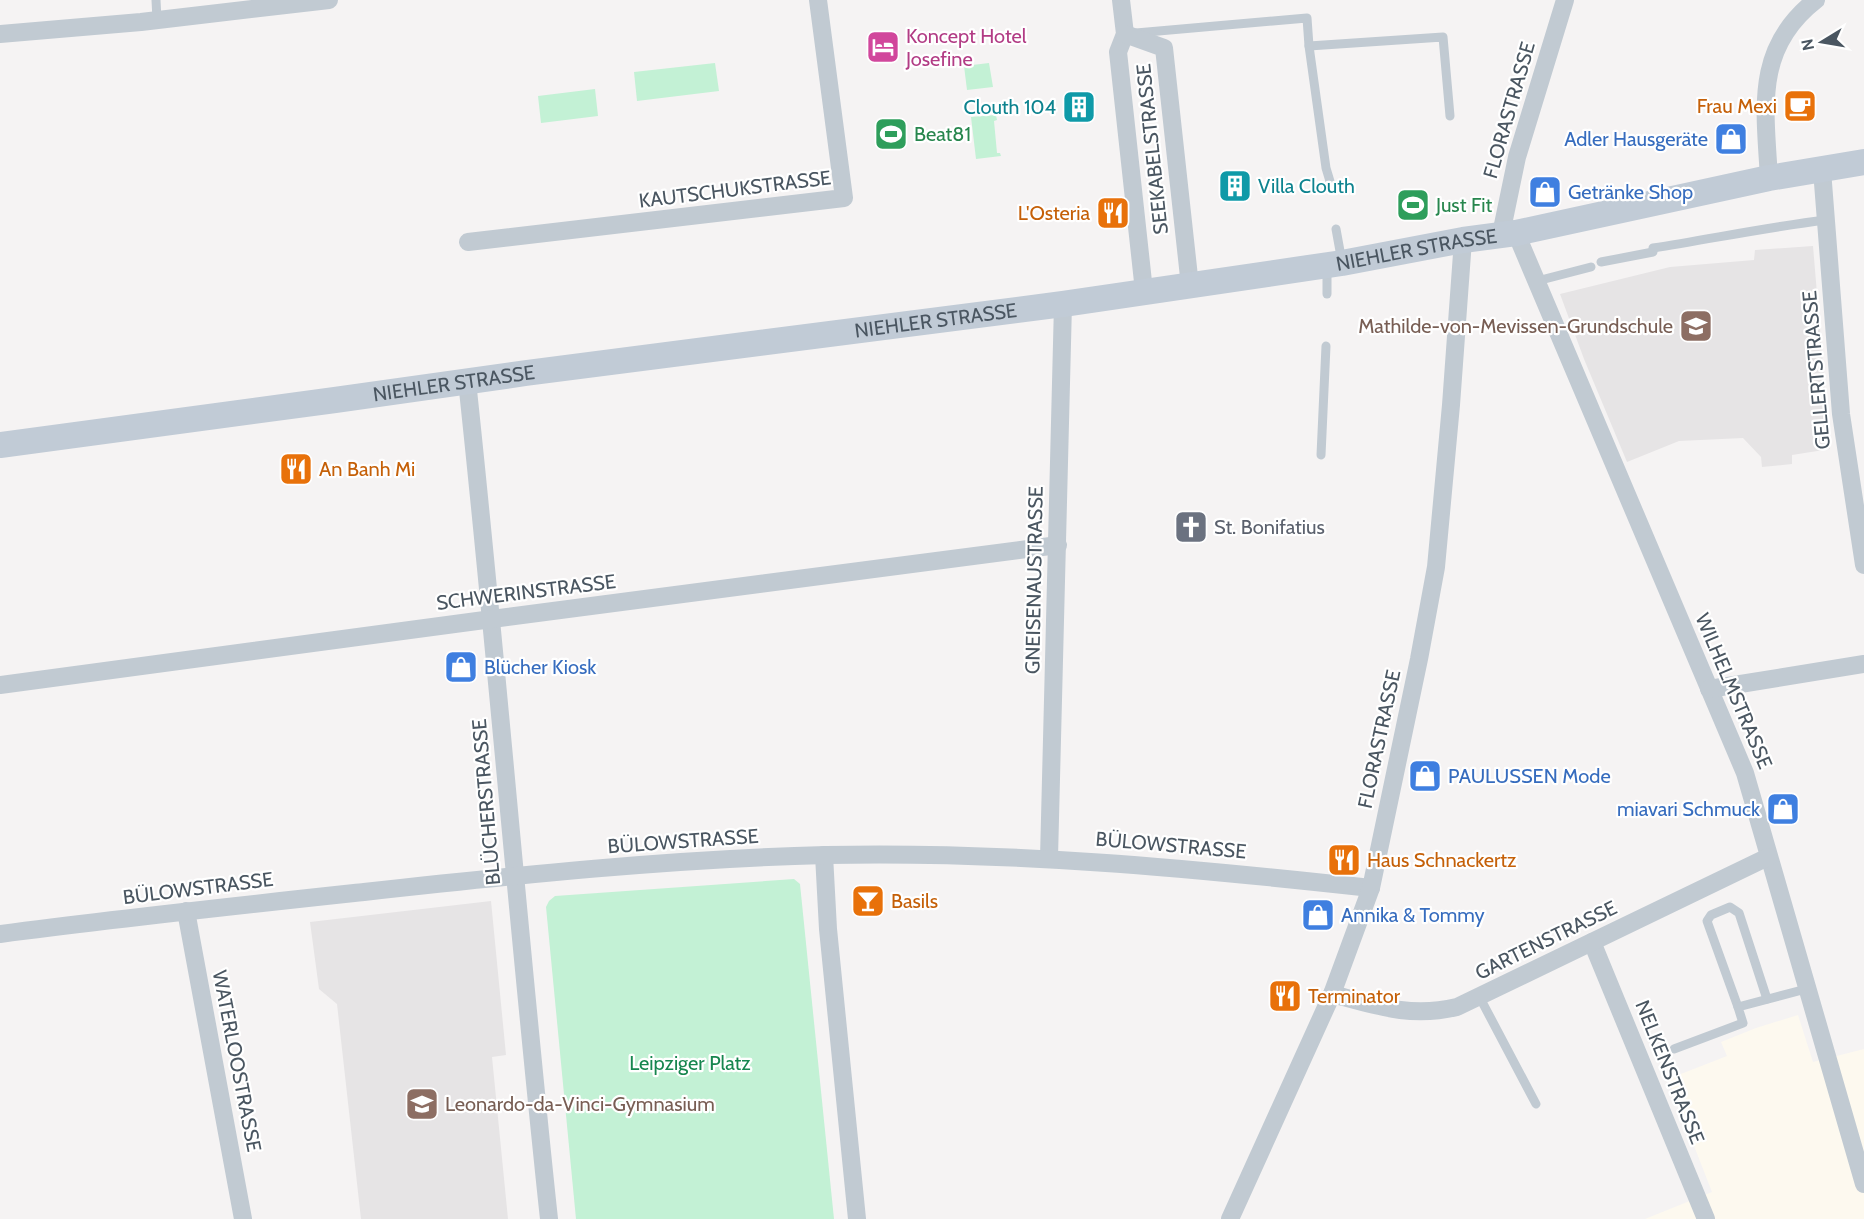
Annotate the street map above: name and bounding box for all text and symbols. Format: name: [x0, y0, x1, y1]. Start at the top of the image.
north arrow: [1792, 12, 1852, 72]
place label: Koncept Hotel Josefine: [905, 24, 1027, 71]
hotel icon: Koncept Hotel Josefine: [865, 29, 901, 65]
text: N: [1797, 37, 1818, 52]
street label: FLORASTRASSE: [1478, 39, 1540, 181]
street label: SEEKABELSTRASSE: [1131, 62, 1173, 236]
cafe icon: Frau Mexi: [1782, 88, 1818, 124]
building icon: Clouth 104: [1061, 89, 1097, 125]
place label: Frau Mexi: [1697, 94, 1777, 118]
place label: Clouth 104: [963, 95, 1056, 119]
sports icon: Beat81: [873, 116, 909, 152]
shop icon: Adler Hausgeräte: [1713, 121, 1749, 157]
place label: Beat81: [914, 122, 971, 146]
place label: Adler Hausgeräte: [1564, 127, 1708, 151]
street label: KAUTSCHUKSTRASSE: [638, 165, 832, 213]
building icon: Villa Clouth: [1217, 168, 1253, 204]
place label: Villa Clouth: [1258, 174, 1355, 198]
shop icon: Getränke Shop: [1527, 174, 1563, 210]
place label: Getränke Shop: [1568, 180, 1693, 204]
sports icon: Just Fit: [1395, 187, 1431, 223]
place label: Just Fit: [1435, 193, 1492, 217]
restaurant icon: L'Osteria: [1095, 195, 1131, 231]
place label: L'Osteria: [1018, 201, 1090, 225]
street label: NIEHLER STRASSE: [1334, 224, 1498, 276]
street label: GELLERTSTRASSE: [1797, 290, 1835, 450]
street label: NIEHLER STRASSE: [853, 298, 1018, 343]
school or university icon: Mathilde-von-Mevissen-Grundschule: [1678, 308, 1714, 344]
place label: Mathilde-von-Mevissen-Grundschule: [1358, 314, 1673, 338]
street label: NIEHLER STRASSE: [371, 360, 536, 407]
restaurant icon: An Banh Mi: [278, 451, 314, 487]
place label: An Banh Mi: [319, 457, 415, 481]
street label: GNEISENAUSTRASSE: [1020, 486, 1048, 674]
church icon: St. Bonifatius: [1173, 509, 1209, 545]
place label: St. Bonifatius: [1214, 515, 1325, 539]
street label: SCHWERINSTRASSE: [435, 569, 617, 615]
street label: WILHELMSTRASSE: [1690, 610, 1778, 772]
shop icon: Blücher Kiosk: [443, 649, 479, 685]
place label: Blücher Kiosk: [484, 655, 596, 679]
street label: FLORASTRASSE: [1353, 668, 1405, 810]
street label: BLÜCHERSTRASSE: [467, 718, 505, 886]
shop icon: PAULUSSEN Mode: [1407, 758, 1443, 794]
place label: PAULUSSEN Mode: [1448, 764, 1611, 788]
shop icon: miavari Schmuck: [1765, 791, 1801, 827]
place label: miavari Schmuck: [1617, 797, 1760, 821]
street label: BÜLOWSTRASSE: [607, 824, 759, 858]
street label: BÜLOWSTRASSE: [1095, 826, 1247, 864]
restaurant icon: Haus Schnackertz: [1326, 842, 1362, 878]
place label: Haus Schnackertz: [1367, 848, 1516, 872]
street label: BÜLOWSTRASSE: [121, 867, 275, 909]
bar icon: Basils: [850, 883, 886, 919]
place label: Basils: [891, 889, 938, 913]
street label: GARTENSTRASSE: [1471, 895, 1621, 985]
shop icon: Annika & Tommy: [1300, 897, 1336, 933]
place label: Annika & Tommy: [1341, 903, 1485, 927]
street label: WATERLOOSTRASSE: [208, 968, 266, 1154]
restaurant icon: Terminator: [1267, 978, 1303, 1014]
place label: Terminator: [1308, 984, 1401, 1008]
street label: NELKENSTRASSE: [1630, 997, 1710, 1147]
park label: Leipziger Platz: [629, 1051, 751, 1075]
school or university icon: Leonardo-da-Vinci-Gymnasium: [404, 1086, 440, 1122]
place label: Leonardo-da-Vinci-Gymnasium: [445, 1092, 715, 1116]

